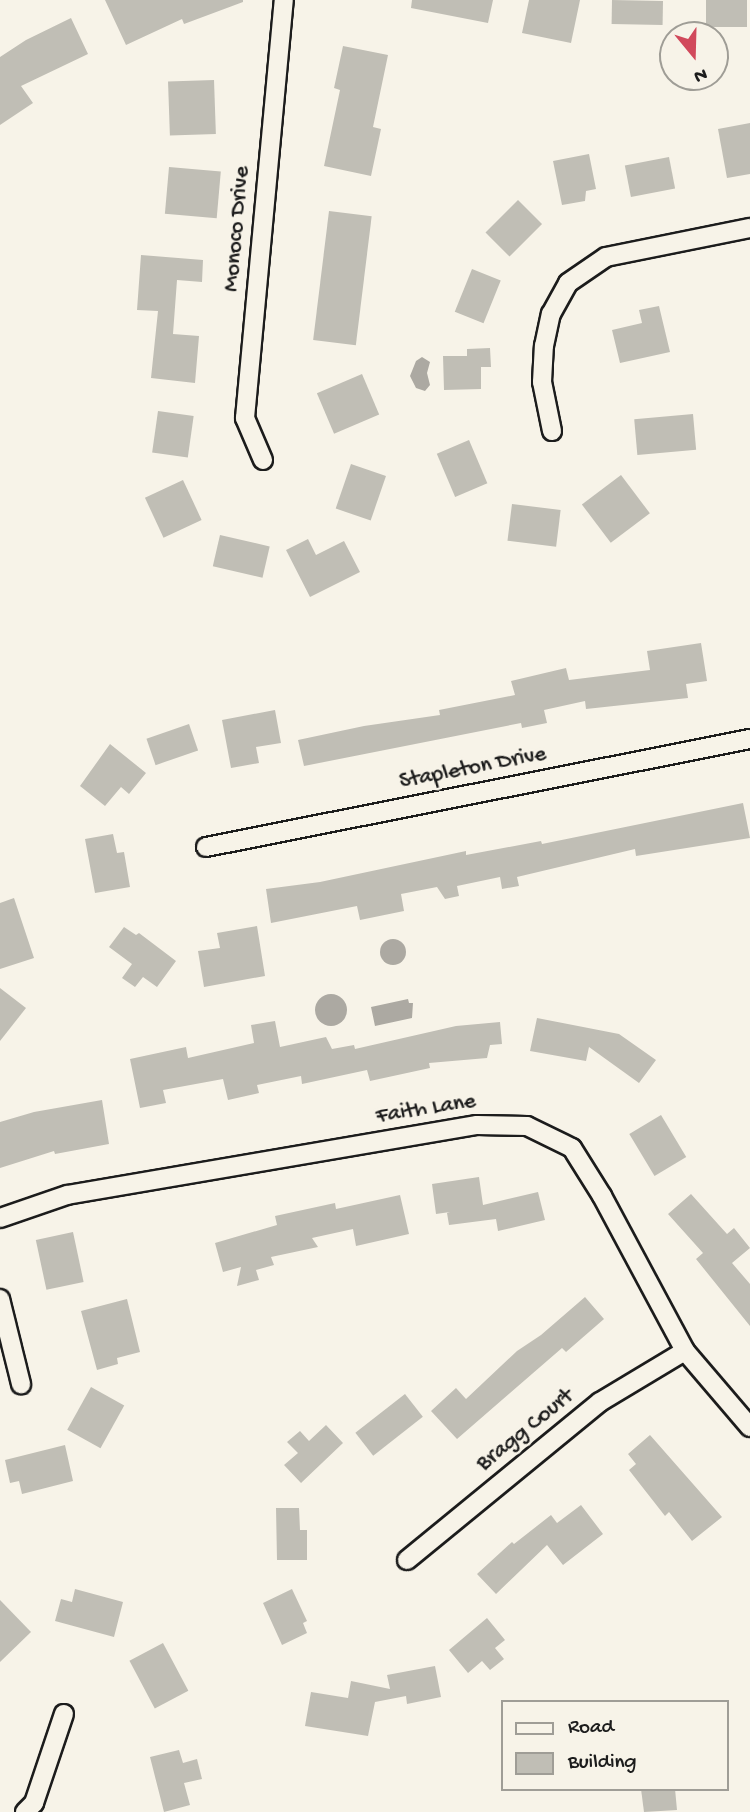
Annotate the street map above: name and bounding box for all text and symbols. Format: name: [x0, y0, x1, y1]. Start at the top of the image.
north arrow: [659, 21, 729, 91]
text: N: [691, 62, 710, 87]
street label: Monoco Drive: [219, 165, 257, 293]
street label: Stapleton Drive: [397, 741, 549, 797]
street label: Faith Lane: [374, 1088, 478, 1132]
street label: Bragg Court: [472, 1383, 580, 1479]
legend: [502, 1700, 729, 1791]
text: Road: [568, 1716, 614, 1741]
text: Building: [568, 1751, 637, 1776]

